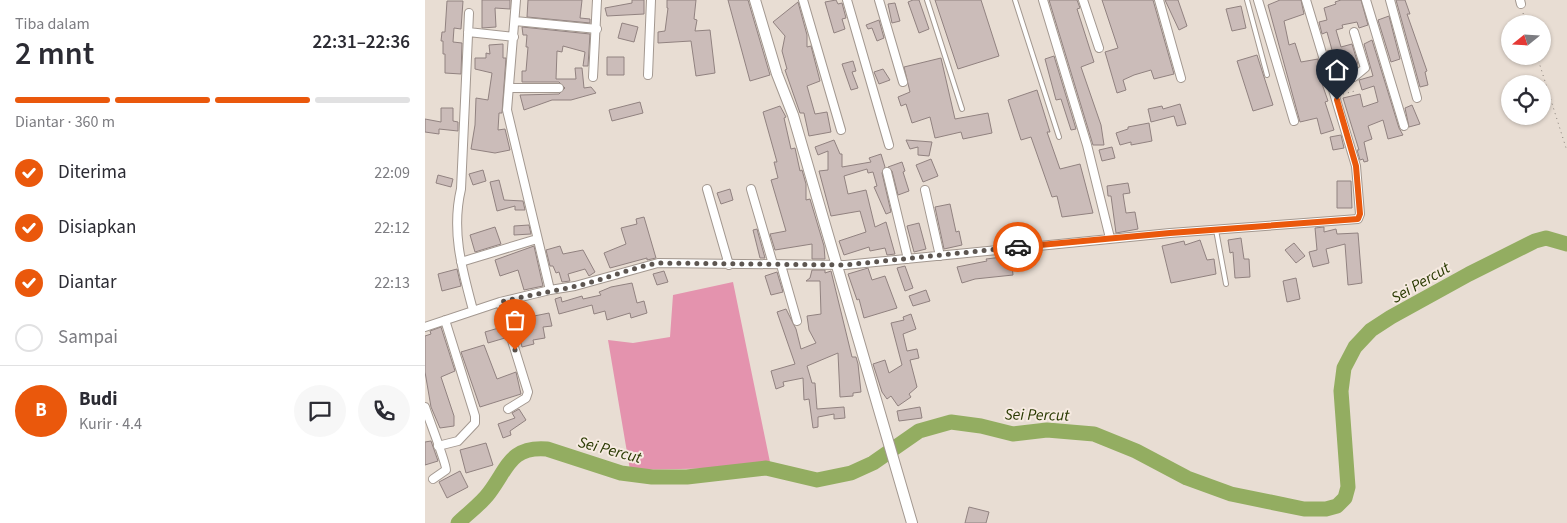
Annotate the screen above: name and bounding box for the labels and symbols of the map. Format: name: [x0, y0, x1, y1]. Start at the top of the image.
north arrow: [1501, 15, 1551, 65]
pin: [1316, 49, 1358, 100]
courier: [993, 222, 1043, 272]
water label: Sei Percut: [1387, 257, 1455, 309]
pin: [494, 299, 536, 350]
water label: Sei Percut: [1004, 403, 1070, 427]
water label: Sei Percut: [576, 431, 645, 469]

